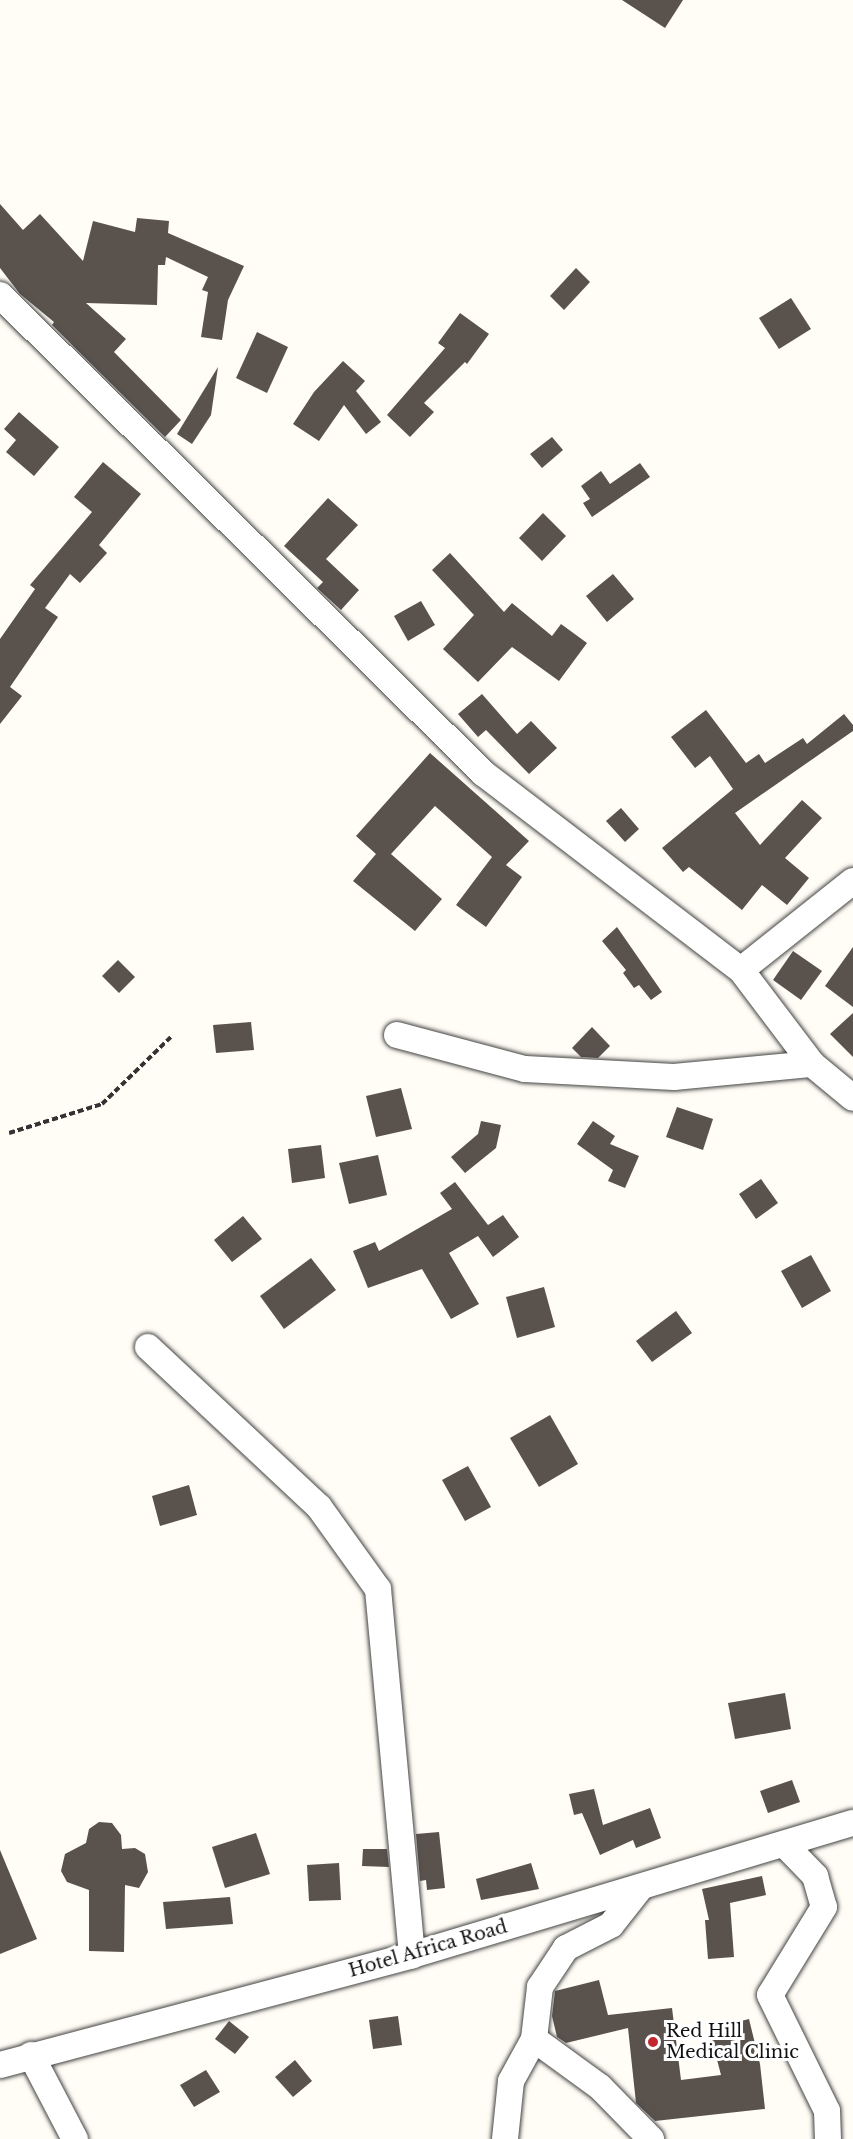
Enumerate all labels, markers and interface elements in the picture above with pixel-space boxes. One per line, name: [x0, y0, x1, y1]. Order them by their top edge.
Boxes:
street label: Hotel Africa Road: [346, 1916, 510, 1982]
place label: Red Hill Medical Clinic: [666, 2021, 799, 2064]
marker: Red Hill Medical Clinic: [644, 2033, 662, 2051]

